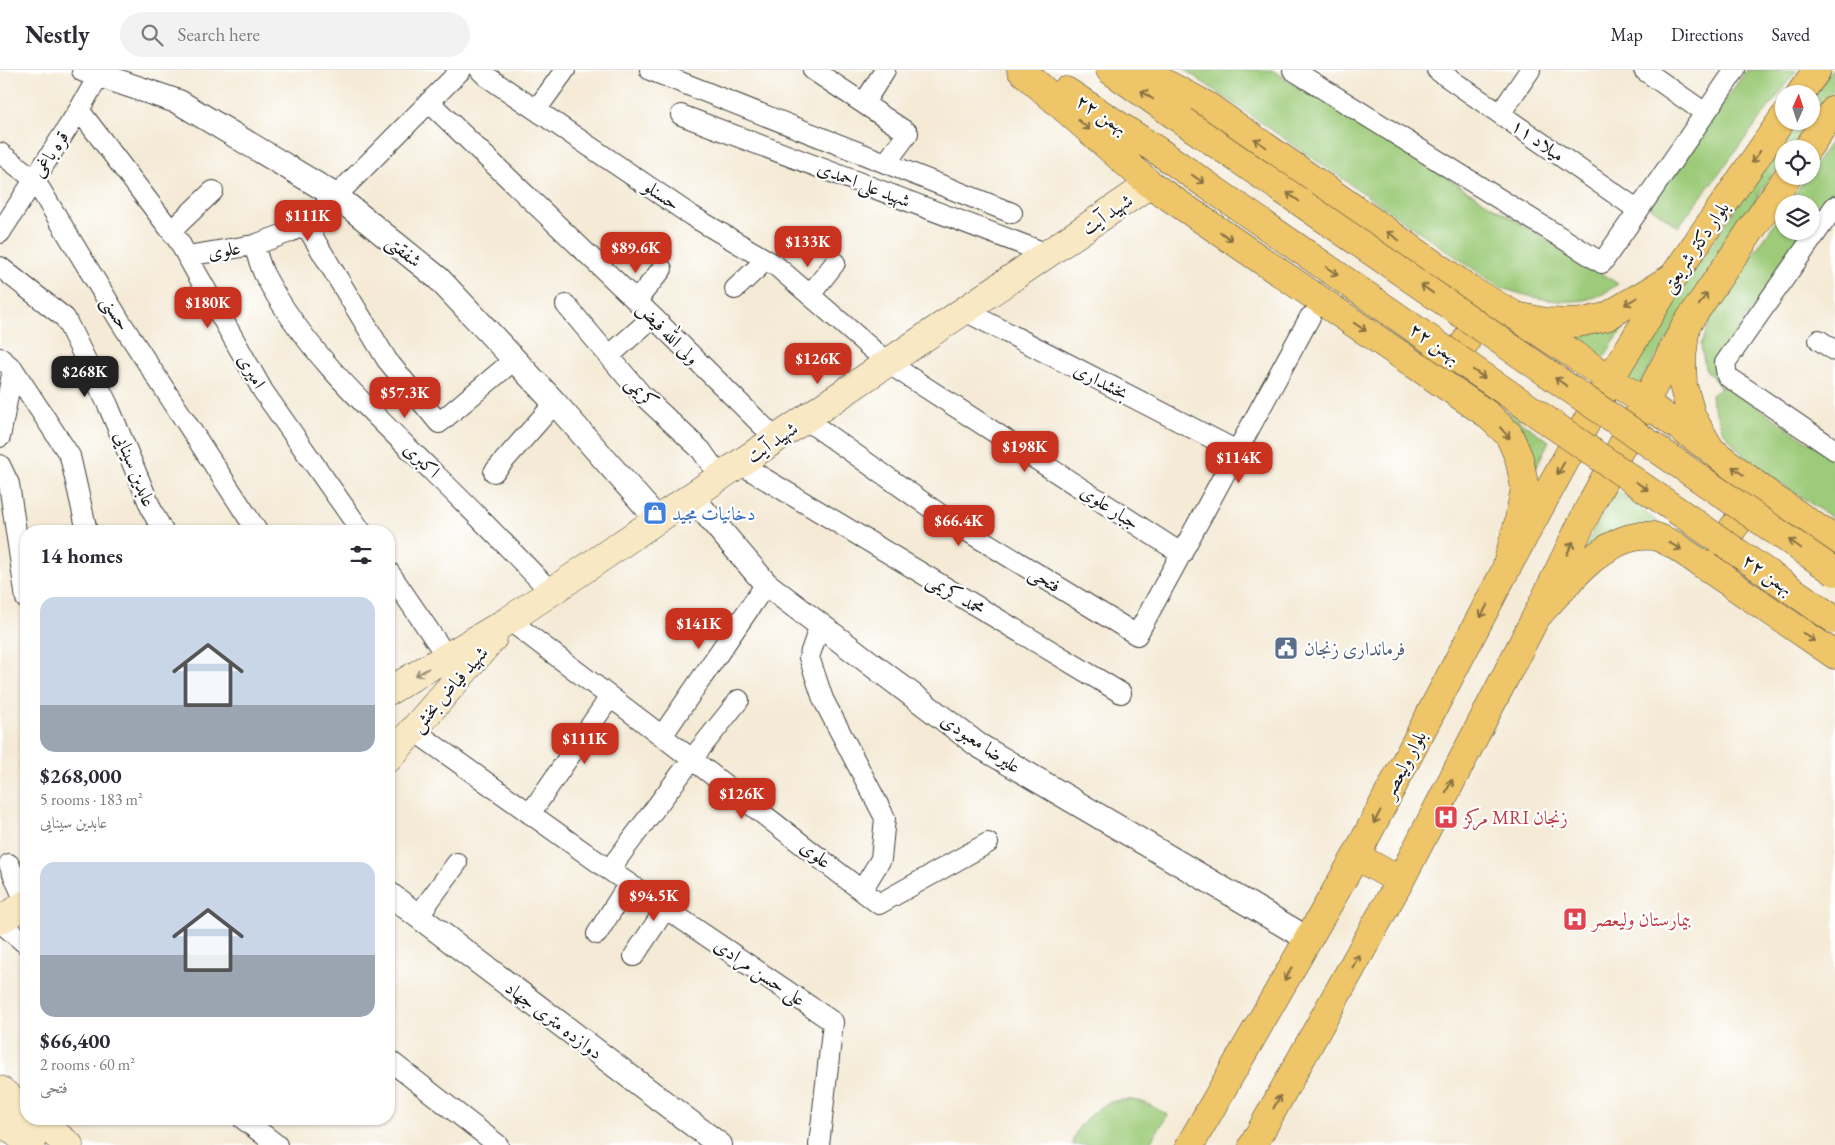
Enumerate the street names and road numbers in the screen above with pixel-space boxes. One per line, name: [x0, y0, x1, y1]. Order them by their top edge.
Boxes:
street label: ۲۲ بهمن: [1071, 88, 1133, 141]
street label: میلاد ۱۱: [1506, 113, 1570, 167]
street label: قره باغی: [26, 126, 74, 182]
street label: شهید علی احمدی: [813, 155, 914, 215]
street label: حسنلو: [637, 173, 685, 216]
street label: شهید آیت: [1076, 188, 1138, 240]
street label: بلوار دکتر شریعتی: [1655, 196, 1736, 298]
street label: شفقتی: [380, 229, 427, 274]
street label: علوی: [206, 235, 242, 265]
street label: حسنی: [95, 291, 136, 336]
street label: ولی الله فیض: [630, 295, 706, 371]
street label: ۲۲ بهمن: [1404, 317, 1465, 370]
street label: امیری: [232, 349, 272, 393]
street label: بخشداری: [1069, 357, 1133, 405]
street label: کریمی: [619, 370, 664, 415]
street label: شهید آیت: [741, 416, 803, 468]
street label: عابدین سینایی: [108, 427, 162, 511]
street label: اکبری: [398, 437, 446, 483]
street label: جبار علوی: [1076, 479, 1144, 535]
street label: ۲۲ بهمن: [1737, 548, 1798, 601]
street label: فتحی: [1024, 560, 1066, 599]
street label: محمد کریمی: [922, 567, 990, 622]
street label: شهید فیاض بخش: [405, 641, 493, 737]
street label: علیرضا معبودی: [936, 707, 1026, 779]
street label: بلوار ولیعصر: [1375, 726, 1432, 804]
street label: علوی: [795, 834, 837, 874]
street label: علی حسن مرادی: [708, 932, 811, 1013]
street label: دوازده متری جهاد: [500, 975, 608, 1065]

